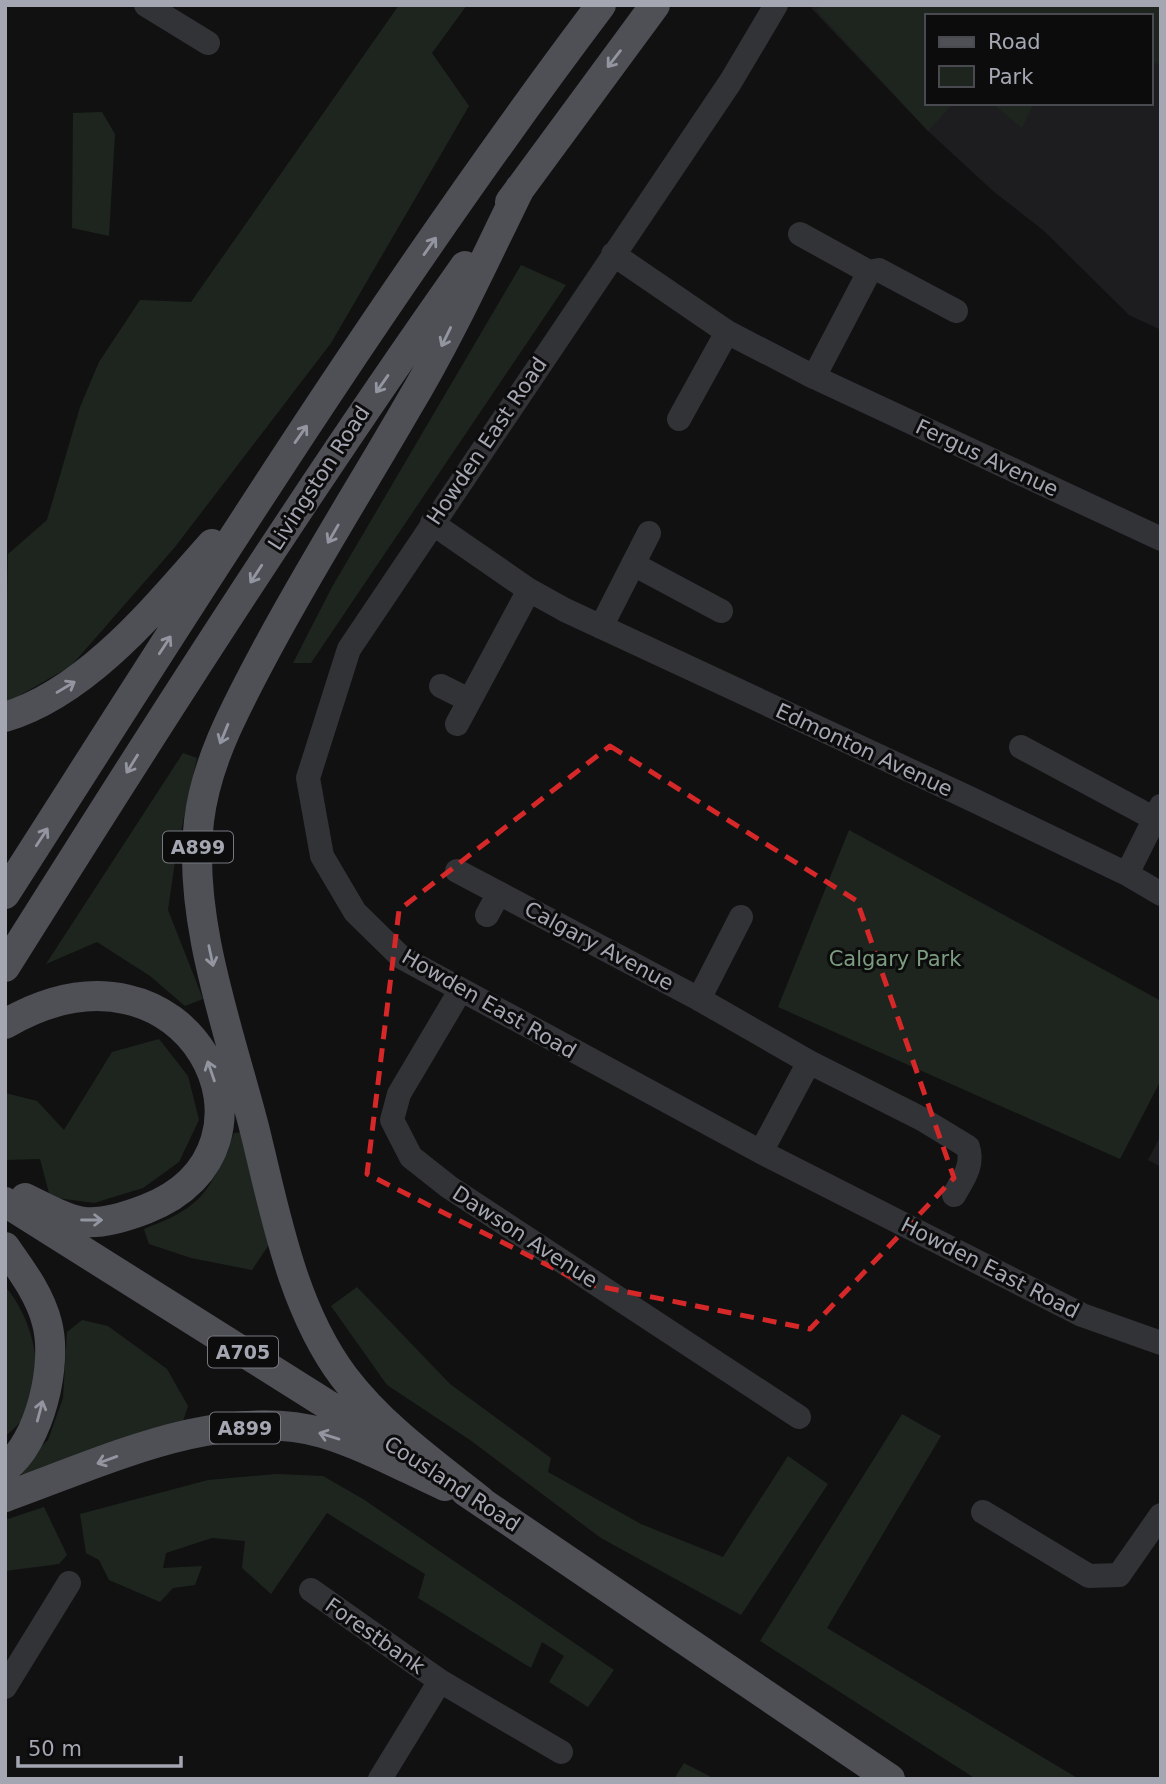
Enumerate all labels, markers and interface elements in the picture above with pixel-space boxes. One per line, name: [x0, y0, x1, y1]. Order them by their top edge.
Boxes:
legend: [925, 14, 1152, 105]
text: Road: [988, 30, 1041, 54]
one-way arrow: [606, 50, 621, 68]
text: Park: [988, 65, 1034, 89]
one-way arrow: [423, 237, 437, 256]
one-way arrow: [439, 326, 453, 347]
street label: Howden East Road: [422, 353, 552, 529]
one-way arrow: [375, 374, 389, 393]
street label: Livingston Road: [263, 401, 375, 555]
street label: Fergus Avenue: [912, 414, 1062, 502]
one-way arrow: [294, 425, 309, 444]
one-way arrow: [325, 523, 339, 543]
one-way arrow: [249, 563, 263, 583]
one-way arrow: [158, 636, 172, 656]
one-way arrow: [56, 680, 76, 694]
street label: Edmonton Avenue: [772, 698, 956, 802]
one-way arrow: [217, 722, 230, 744]
one-way arrow: [125, 754, 139, 774]
one-way arrow: [35, 828, 49, 847]
road number: A899: [163, 832, 233, 862]
street label: Calgary Avenue: [520, 897, 678, 995]
one-way arrow: [204, 944, 218, 967]
street label: Howden East Road: [398, 944, 580, 1064]
park label: Calgary Park: [829, 947, 962, 971]
one-way arrow: [204, 1061, 216, 1083]
street label: Dawson Avenue: [448, 1181, 602, 1293]
street label: Howden East Road: [897, 1213, 1083, 1323]
one-way arrow: [80, 1214, 103, 1227]
road number: A705: [208, 1336, 278, 1368]
one-way arrow: [34, 1400, 47, 1423]
road number: A899: [210, 1412, 280, 1444]
one-way arrow: [318, 1428, 340, 1441]
street label: Cousland Road: [380, 1431, 524, 1537]
one-way arrow: [96, 1455, 118, 1467]
street label: Forestbank: [321, 1593, 430, 1680]
scale bar: [18, 1724, 180, 1768]
text: 50 m: [28, 1737, 82, 1761]

